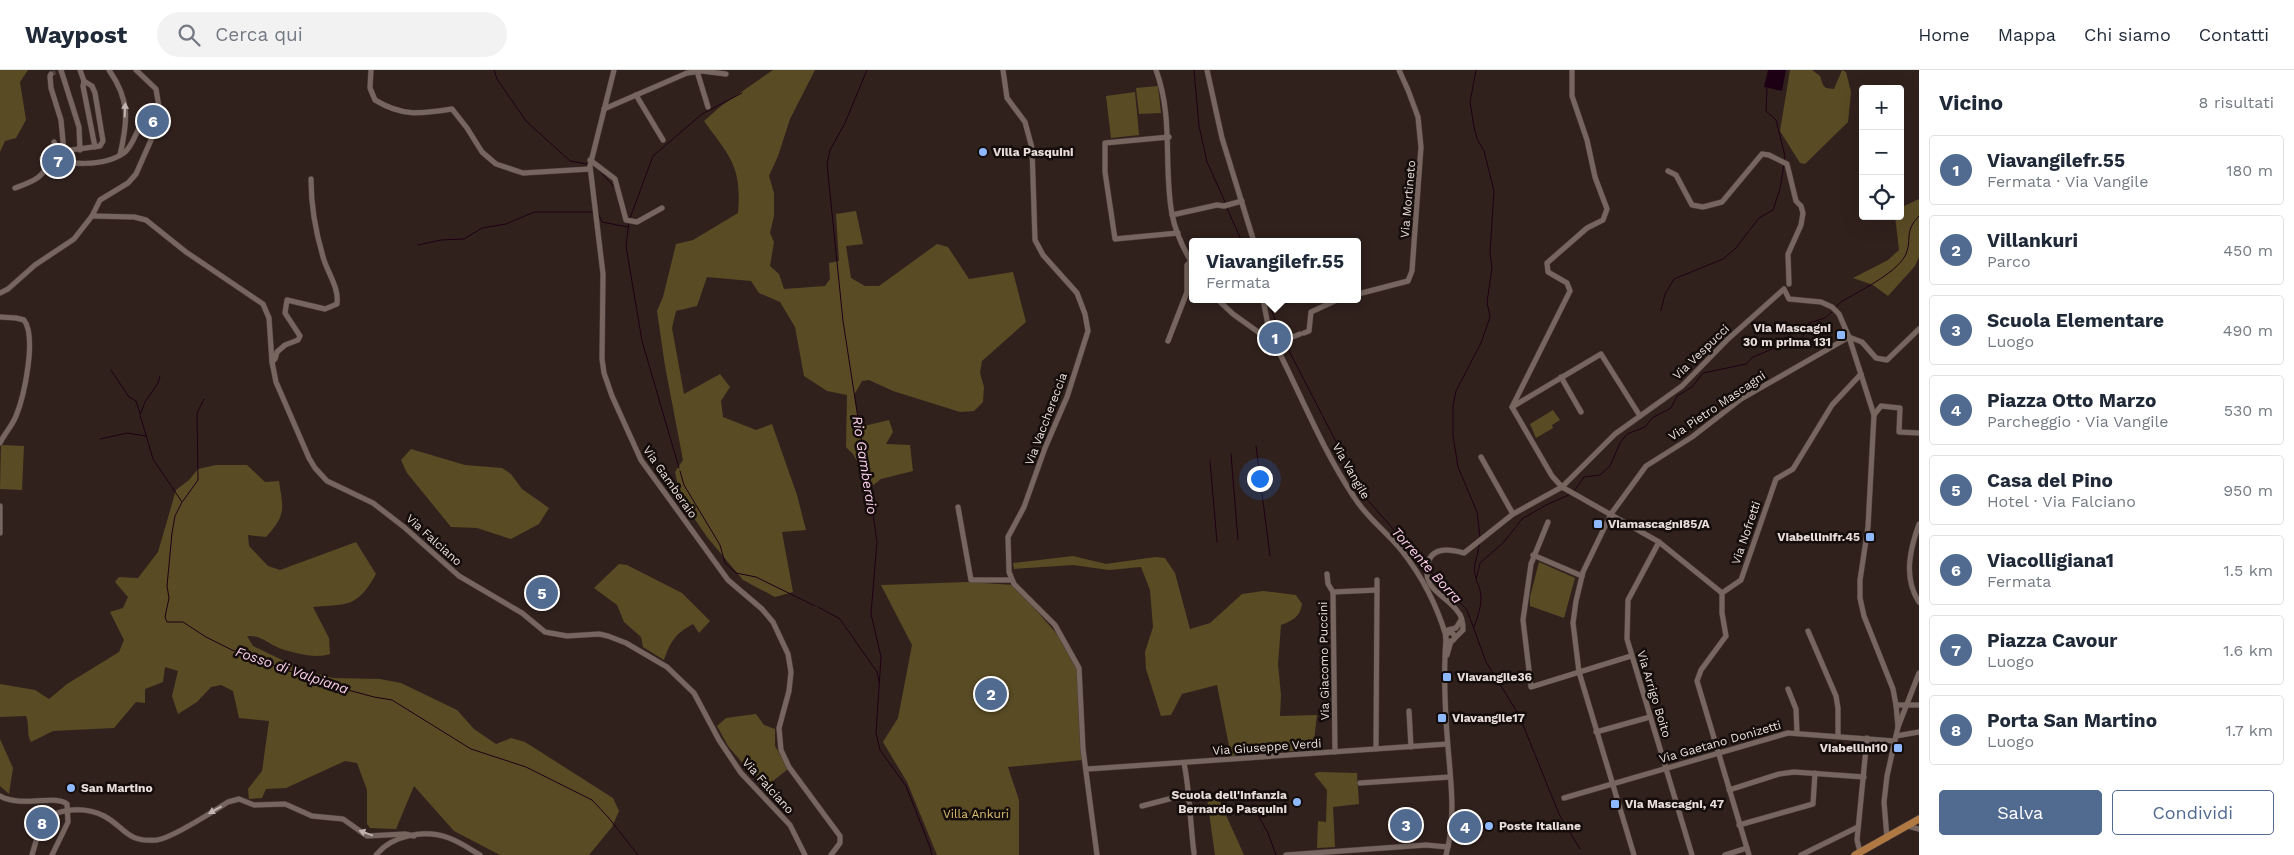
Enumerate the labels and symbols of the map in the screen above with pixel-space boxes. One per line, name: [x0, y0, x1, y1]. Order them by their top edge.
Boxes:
one-way arrow: [122, 102, 130, 118]
pin: 6: [137, 102, 169, 140]
pin: 7: [42, 142, 74, 180]
place label: Villa Pasquini: [993, 145, 1074, 159]
marker: Villa Pasquini: [977, 146, 989, 158]
street label: Via Mortineto: [1398, 159, 1418, 239]
pin: 1: [1259, 319, 1291, 357]
place label: Via Mascagni 30 m prima 131: [1743, 321, 1831, 349]
street label: Via Vespucci: [1670, 322, 1732, 382]
marker: Via Mascagni 30 m prima 131: [1835, 329, 1847, 341]
street label: Via Pietro Mascagni: [1666, 368, 1768, 444]
street label: Via Vacchereccia: [1022, 371, 1070, 467]
water label: Rio Gamberaio: [849, 415, 881, 515]
street label: Via Vangile: [1329, 440, 1373, 502]
street label: Via Gamberaio: [640, 443, 700, 521]
your location: [1247, 466, 1273, 492]
street label: Via Nofretti: [1729, 500, 1763, 566]
street label: Via Falciano: [403, 511, 465, 569]
place label: Viamascagni85/A: [1608, 517, 1711, 531]
marker: Viamascagni85/A: [1592, 518, 1604, 530]
water label: Torrente Borra: [1389, 523, 1466, 607]
place label: Viabellinifr.45: [1777, 530, 1860, 544]
marker: Viabellinifr.45: [1864, 531, 1876, 543]
pin: 5: [526, 574, 558, 612]
street label: Via Giacomo Puccini: [1316, 601, 1332, 721]
water label: Fosso di Valpiana: [233, 643, 351, 697]
street label: Via Arrigo Boito: [1634, 649, 1674, 739]
place label: Viavangile36: [1457, 670, 1532, 684]
marker: Viavangile36: [1441, 671, 1453, 683]
pin: 2: [975, 675, 1007, 713]
place label: Viavangile17: [1452, 711, 1525, 725]
marker: Viavangile17: [1436, 712, 1448, 724]
street label: Via Gaetano Donizetti: [1657, 718, 1783, 766]
street label: Via Giuseppe Verdi: [1212, 736, 1322, 758]
place label: Viabellini10: [1820, 741, 1888, 755]
marker: Viabellini10: [1892, 742, 1904, 754]
street label: Via Falciano: [739, 755, 797, 817]
place label: San Martino: [81, 781, 153, 795]
marker: San Martino: [65, 782, 77, 794]
place label: Scuola dell'Infanzia Bernardo Pasquini: [1172, 788, 1287, 816]
marker: Scuola dell'Infanzia Bernardo Pasquini: [1291, 796, 1303, 808]
place label: Via Mascagni, 47: [1625, 797, 1724, 811]
marker: Via Mascagni, 47: [1609, 798, 1621, 810]
pin: 8: [26, 804, 58, 842]
one-way arrow: [209, 805, 222, 814]
pin: 3: [1390, 806, 1422, 844]
park label: Villa Ankuri: [943, 807, 1009, 821]
pin: 4: [1449, 808, 1481, 846]
place label: Poste Italiane: [1499, 819, 1581, 833]
marker: Poste Italiane: [1483, 820, 1495, 832]
one-way arrow: [358, 829, 373, 837]

